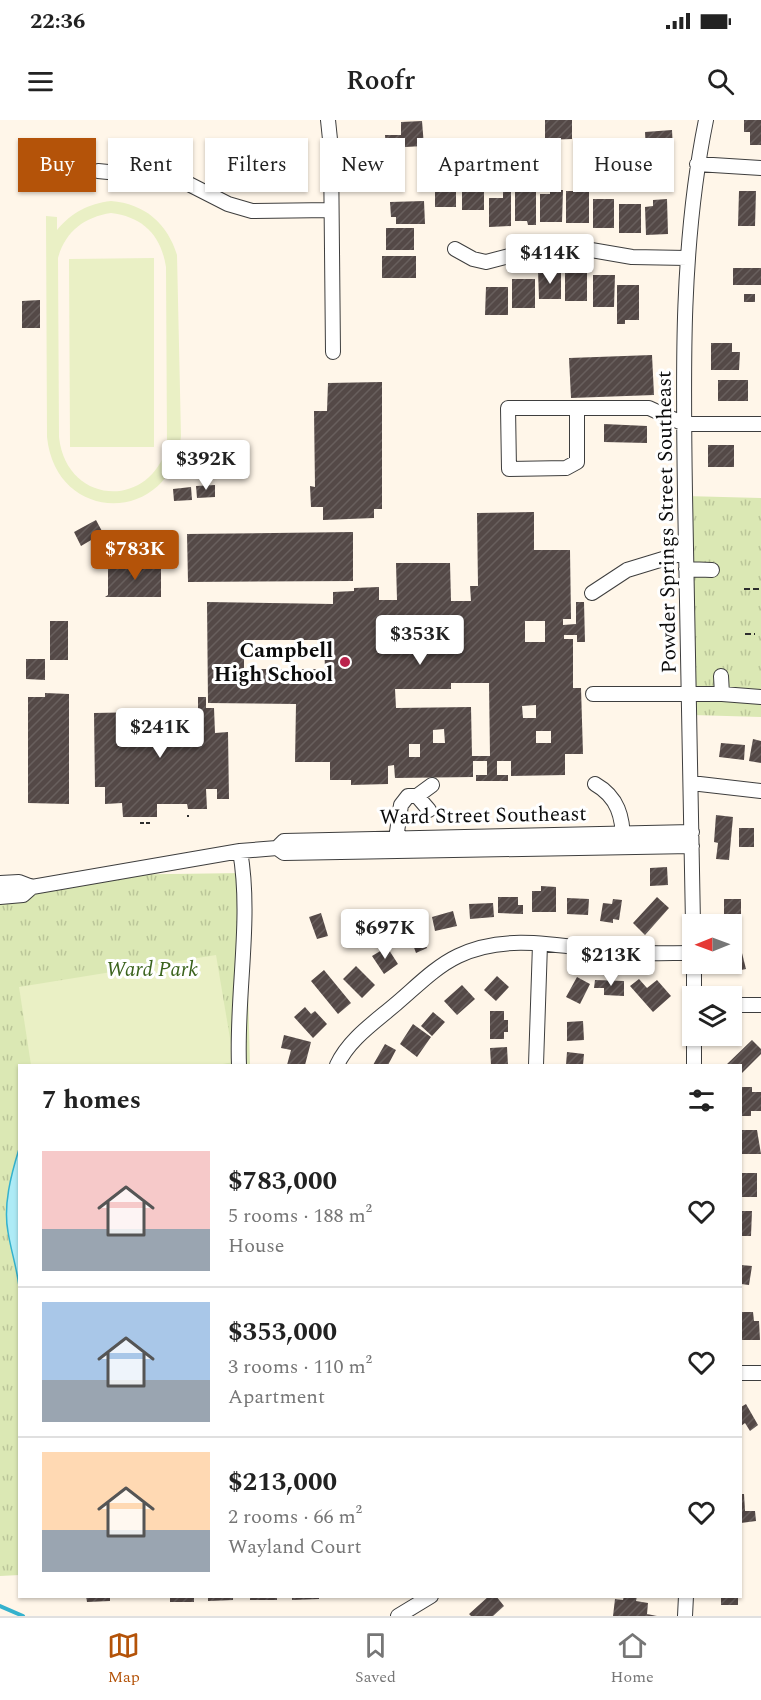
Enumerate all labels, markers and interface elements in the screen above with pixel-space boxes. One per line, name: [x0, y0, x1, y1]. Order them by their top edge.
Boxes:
text: 22:36: [30, 5, 85, 38]
text: Roofr: [346, 60, 415, 102]
icon: menu: [24, 65, 57, 98]
icon: search: [704, 65, 737, 98]
chip: Buy: [18, 138, 96, 192]
chip: Rent: [108, 138, 193, 192]
chip: Filters: [205, 138, 308, 192]
chip: New: [320, 138, 405, 192]
chip: Apartment: [417, 138, 561, 192]
chip: House: [573, 138, 674, 192]
pin: $414K: [508, 234, 592, 285]
text: $414K: [520, 238, 580, 268]
street label: Powder Springs Street Southeast: [648, 370, 686, 674]
pin: $392K: [164, 440, 248, 491]
text: $392K: [176, 444, 236, 474]
pin: $783K: [93, 530, 177, 581]
text: $783K: [105, 534, 165, 564]
pin: $353K: [378, 615, 462, 666]
text: $353K: [390, 619, 450, 649]
place label: Campbell High School: [214, 635, 333, 691]
marker: Campbell High School: [338, 655, 352, 669]
pin: $241K: [118, 708, 202, 759]
text: $241K: [130, 712, 190, 742]
street label: Ward Street Southeast: [379, 798, 587, 834]
pin: $697K: [343, 909, 427, 960]
text: $697K: [355, 913, 415, 943]
north arrow: [682, 914, 742, 974]
map controls: [682, 914, 742, 1046]
pin: $213K: [569, 936, 653, 987]
text: $213K: [581, 940, 641, 970]
park label: Ward Park: [106, 954, 198, 986]
button: layers: [682, 986, 742, 1046]
text: 7 homes: [42, 1080, 141, 1120]
icon: filters: [685, 1084, 718, 1117]
text: $783,000: [228, 1161, 337, 1201]
icon: home: [90, 1175, 162, 1247]
icon: heart: [685, 1195, 718, 1228]
text: 5 rooms · 188 m²: [228, 1201, 372, 1231]
text: House: [228, 1231, 285, 1261]
text: $353,000: [228, 1312, 337, 1352]
icon: home: [90, 1326, 162, 1398]
icon: heart: [685, 1346, 718, 1379]
text: 3 rooms · 110 m²: [228, 1352, 372, 1382]
text: Apartment: [228, 1382, 325, 1412]
text: $213,000: [228, 1462, 337, 1502]
icon: home: [90, 1476, 162, 1548]
icon: heart: [685, 1496, 718, 1529]
text: 2 rooms · 66 m²: [228, 1502, 362, 1532]
text: Wayland Court: [228, 1532, 362, 1562]
tab: Map: [107, 1629, 140, 1689]
tab: Saved: [355, 1629, 396, 1689]
tab: Home: [611, 1629, 654, 1689]

